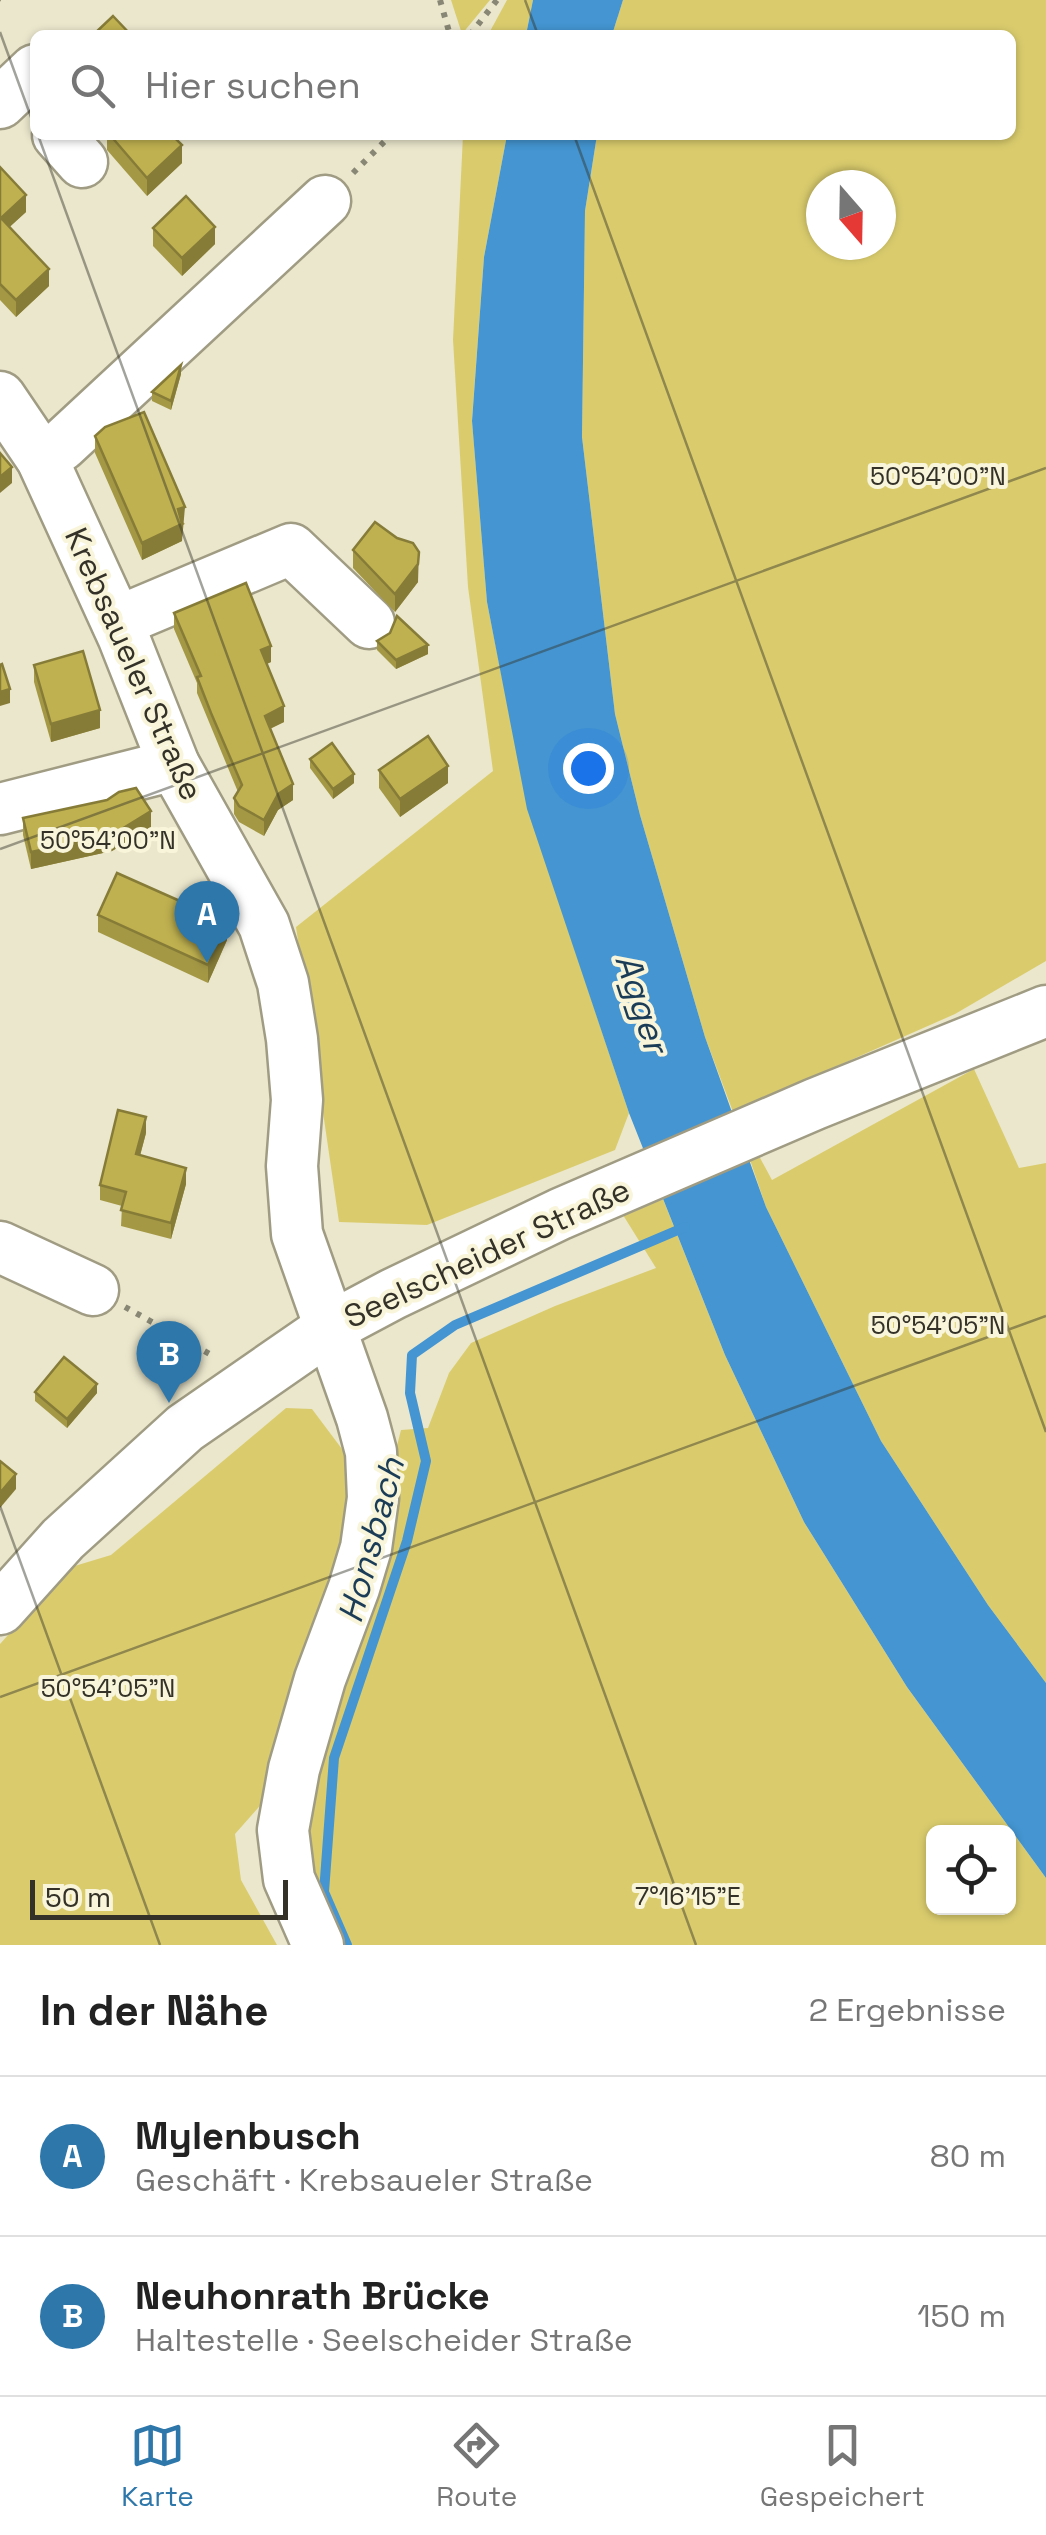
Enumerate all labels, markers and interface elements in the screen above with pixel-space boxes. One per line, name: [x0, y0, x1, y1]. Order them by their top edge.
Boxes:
search box: [30, 30, 1016, 140]
icon: search: [65, 58, 120, 113]
text: Hier suchen: [145, 61, 361, 109]
north arrow: [806, 170, 896, 260]
text: 50°54'00"N: [870, 460, 1006, 492]
street label: Krebsaueler Straße: [56, 521, 212, 807]
your location: [563, 743, 614, 794]
text: 50°54'00"N: [40, 824, 176, 856]
pin: A: [174, 880, 240, 963]
water label: Agger: [605, 948, 680, 1061]
street label: Seelscheider Straße: [338, 1169, 636, 1337]
text: 50°54'05"N: [871, 1309, 1005, 1341]
pin: B: [136, 1320, 202, 1403]
water label: Honsbach: [328, 1452, 414, 1627]
text: 50°54'05"N: [41, 1672, 175, 1704]
map controls: [926, 1825, 1016, 1915]
button: locate: [926, 1825, 1016, 1915]
scale bar: [30, 1875, 288, 1920]
text: 50 m: [45, 1879, 111, 1915]
text: 7°16'15"E: [635, 1880, 741, 1912]
text: In der Nähe: [40, 1984, 268, 2037]
text: 2 Ergebnisse: [809, 1990, 1006, 2030]
text: Mylenbusch: [135, 2112, 361, 2160]
text: A: [62, 2136, 83, 2176]
text: 80 m: [930, 2136, 1006, 2176]
text: Geschäft · Krebsaueler Straße: [135, 2160, 593, 2200]
text: Neuhonrath Brücke: [135, 2272, 490, 2320]
text: B: [62, 2296, 83, 2336]
text: 150 m: [917, 2296, 1006, 2336]
text: Haltestelle · Seelscheider Straße: [135, 2320, 633, 2360]
tab: Karte: [121, 2418, 194, 2514]
tab: Route: [436, 2418, 517, 2514]
tab: Gespeichert: [760, 2418, 925, 2514]

